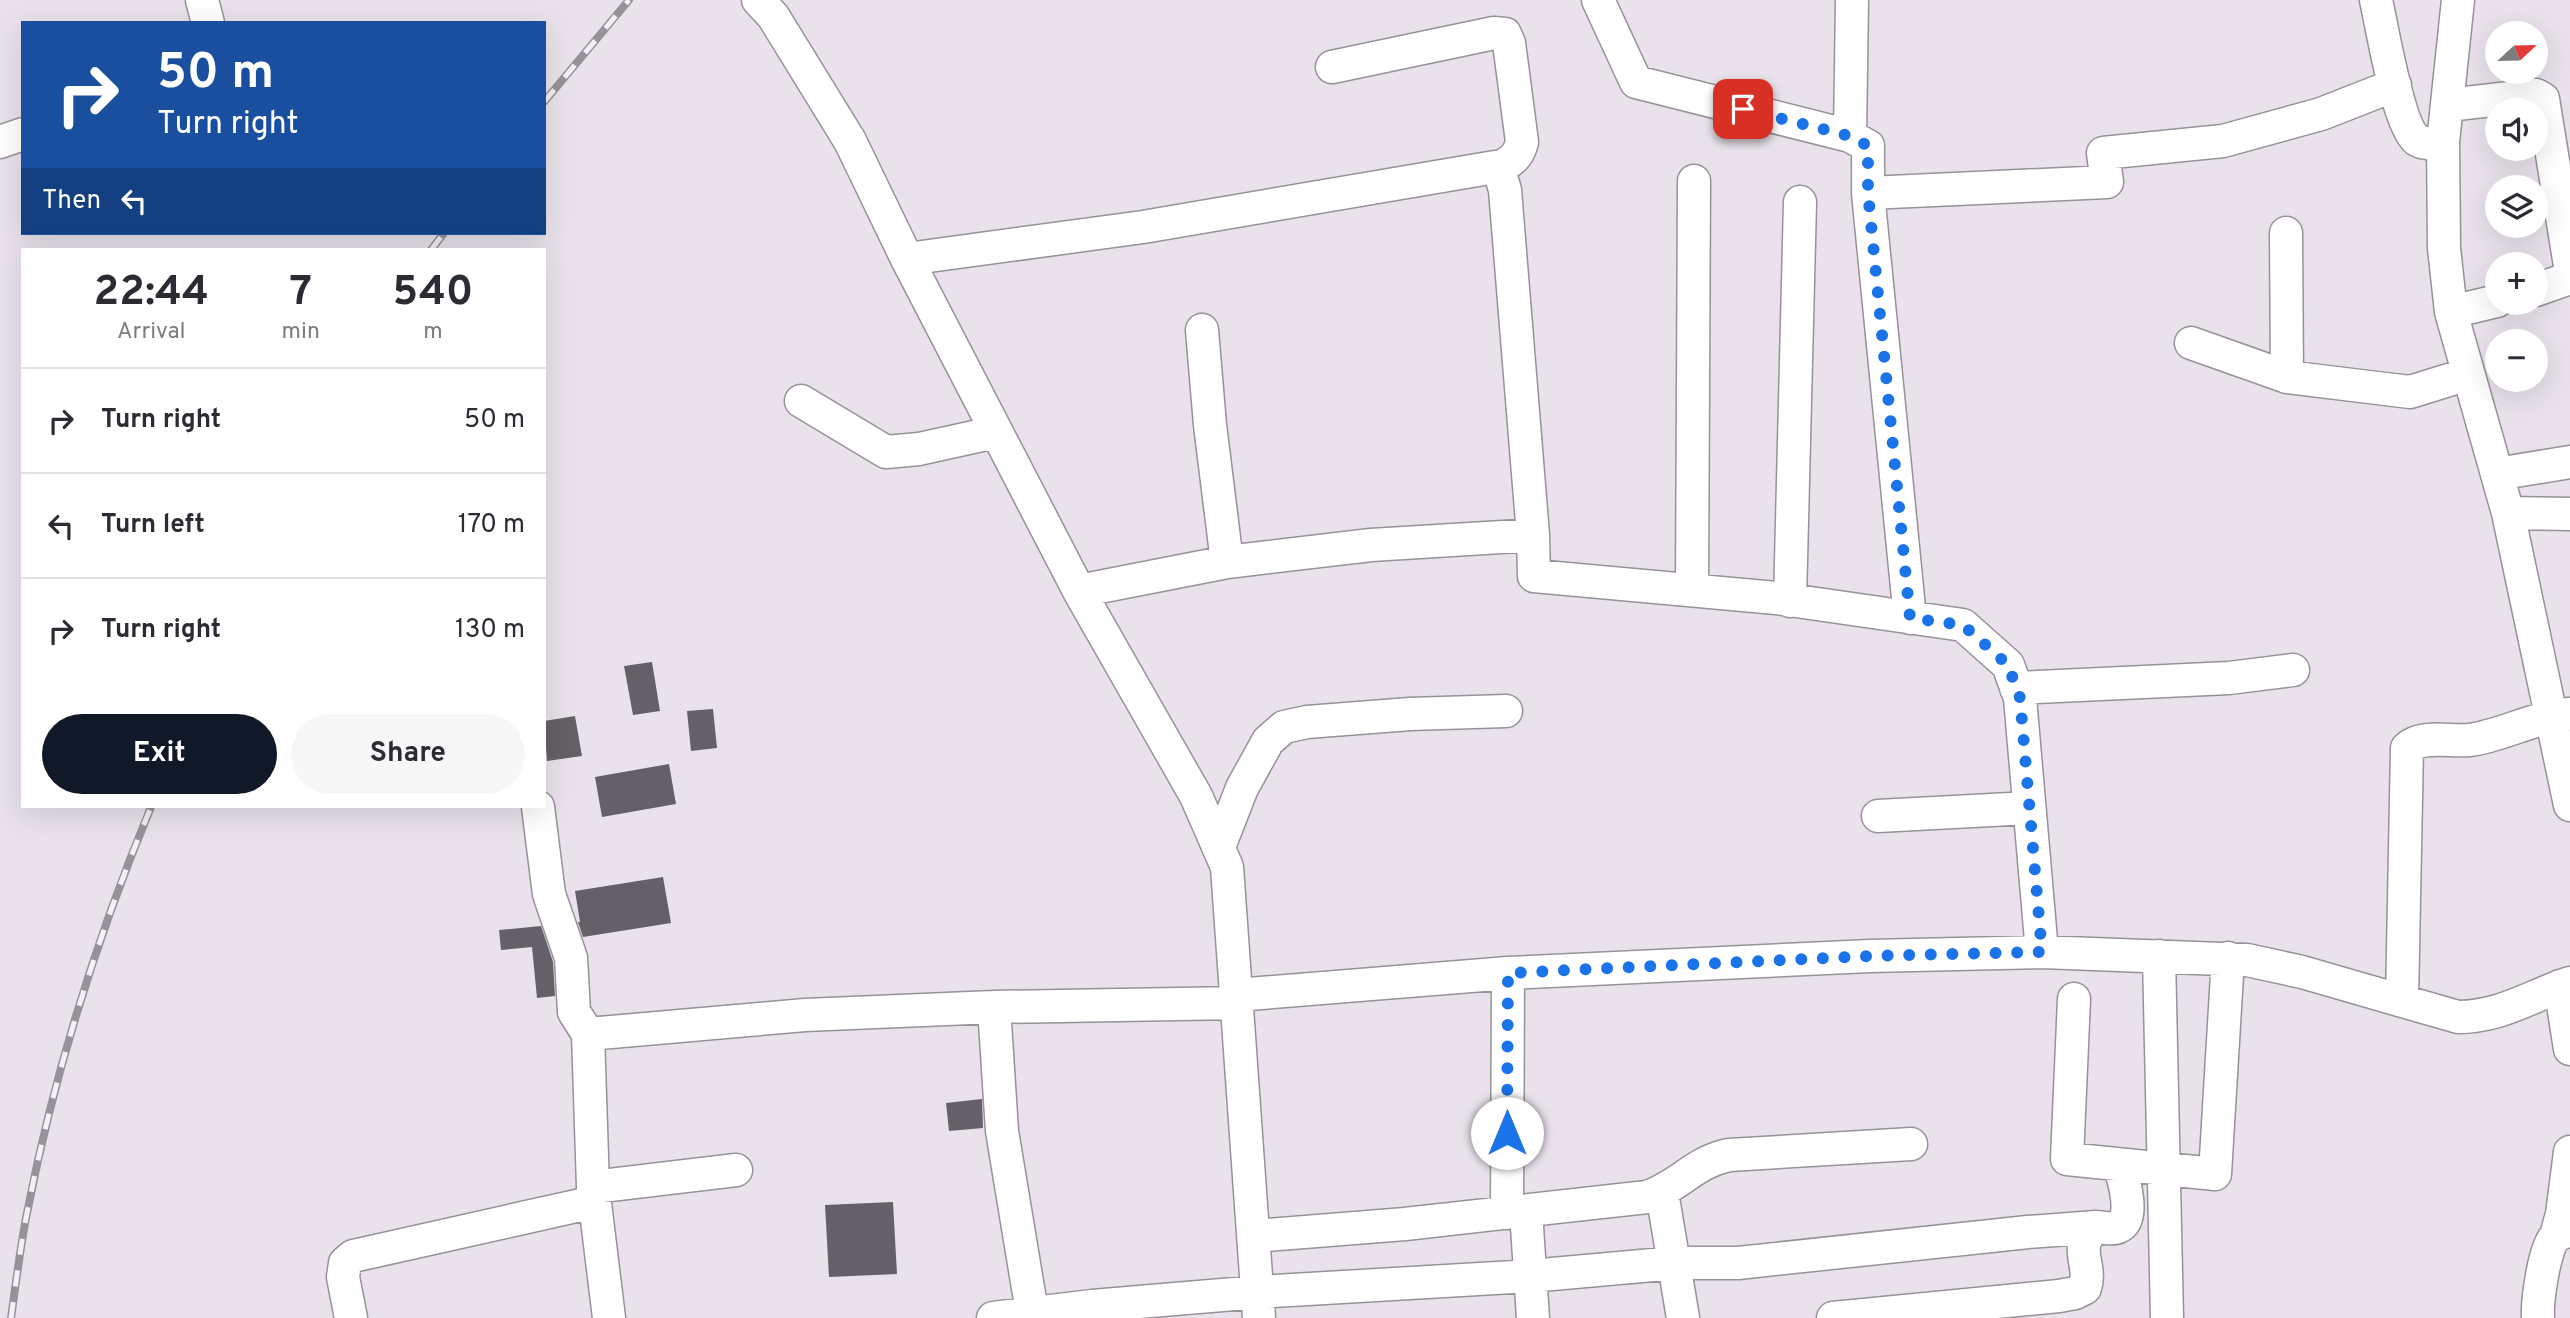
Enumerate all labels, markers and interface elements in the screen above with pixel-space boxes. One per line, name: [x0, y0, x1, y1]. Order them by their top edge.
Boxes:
north arrow: [2485, 21, 2548, 84]
map controls: [2485, 21, 2548, 392]
text: 50 m: [157, 44, 274, 106]
icon: right: [42, 49, 133, 140]
pin: [1713, 79, 1773, 139]
icon: arrive: [1724, 90, 1762, 128]
button: sound: [2485, 98, 2548, 161]
text: Turn right: [157, 105, 299, 145]
button: layers: [2485, 175, 2548, 238]
icon: left: [115, 182, 153, 220]
text: Then: [42, 185, 101, 218]
button: +: [2485, 252, 2548, 315]
text: 22:44: [94, 267, 209, 320]
text: 7: [289, 267, 312, 320]
text: 540: [392, 267, 473, 320]
text: Arrival: [117, 318, 186, 347]
text: min: [282, 318, 320, 347]
text: m: [423, 318, 443, 347]
button: −: [2485, 329, 2548, 392]
icon: right: [42, 402, 80, 440]
text: Turn right: [101, 404, 221, 437]
text: 50 m: [464, 404, 525, 437]
icon: left: [42, 507, 80, 545]
text: Turn left: [101, 509, 205, 542]
text: 170 m: [458, 509, 525, 542]
icon: right: [42, 612, 80, 650]
text: Turn right: [101, 614, 221, 647]
text: 130 m: [455, 614, 525, 647]
button: Exit: [42, 714, 277, 794]
button: Share: [291, 714, 525, 794]
position arrow: [1470, 1096, 1544, 1170]

